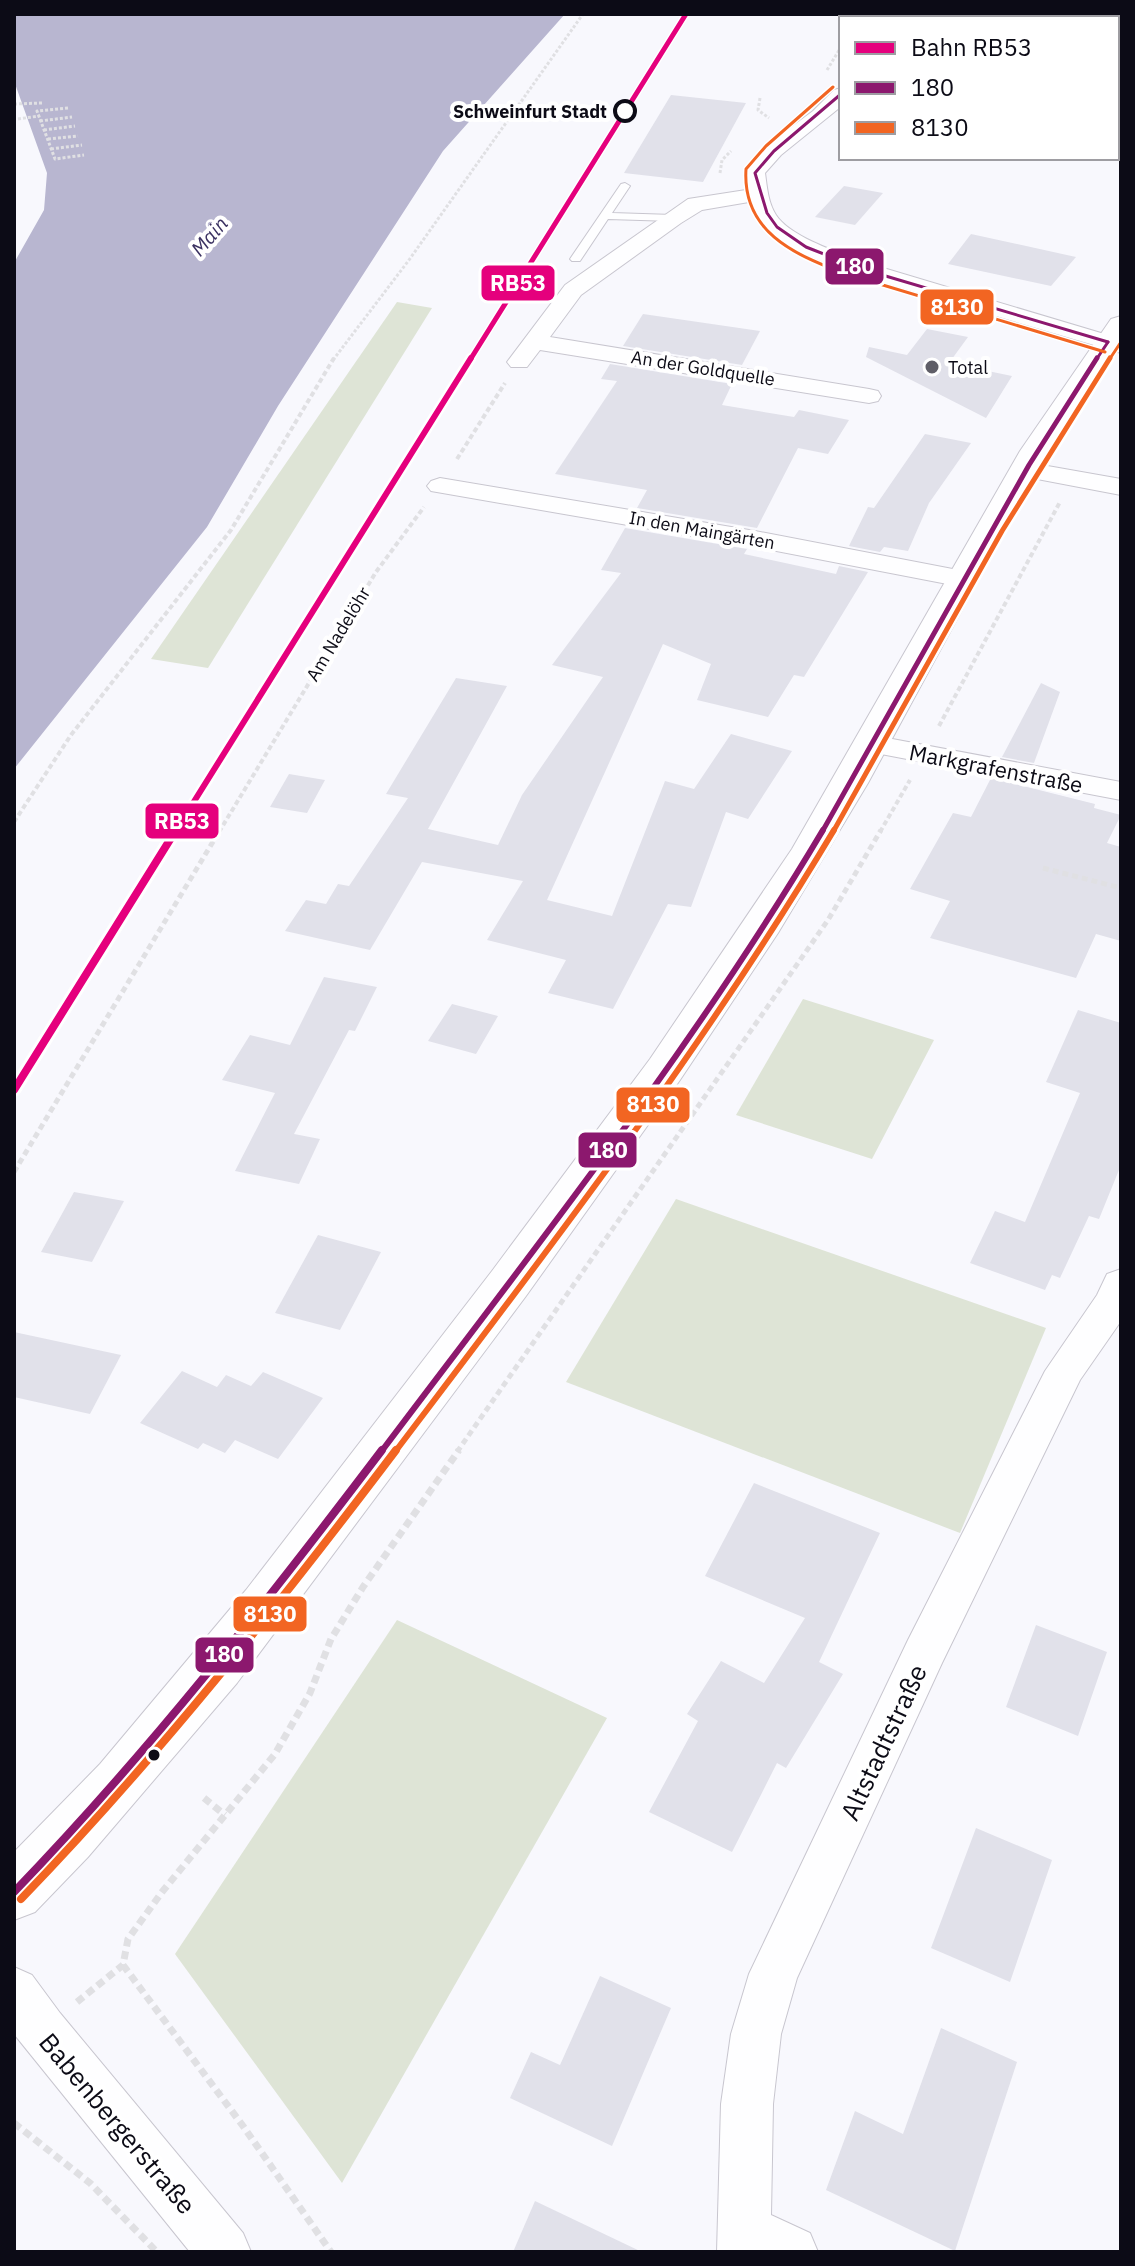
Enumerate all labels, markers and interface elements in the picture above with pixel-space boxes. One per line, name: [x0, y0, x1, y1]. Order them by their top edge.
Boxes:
legend: [839, 16, 1119, 160]
text: Bahn RB53: [911, 31, 1032, 63]
text: 180: [911, 71, 954, 103]
place label: Schweinfurt Stadt: [453, 100, 607, 123]
marker: Schweinfurt Stadt: [614, 100, 636, 122]
text: 8130: [911, 111, 969, 143]
water label: Main: [184, 211, 234, 261]
line badge: 180: [824, 247, 885, 286]
text: 180: [835, 251, 875, 280]
line badge: RB53: [480, 264, 556, 302]
text: RB53: [490, 268, 546, 297]
line badge: 8130: [919, 288, 995, 326]
text: 8130: [931, 292, 983, 321]
street label: An der Goldquelle: [629, 345, 777, 391]
place label: Total: [948, 356, 988, 379]
marker: Total: [923, 358, 941, 376]
street label: In den Maingärten: [627, 506, 777, 554]
street label: Am Nadelöhr: [301, 582, 375, 685]
street label: Markgrafenstraße: [907, 737, 1085, 799]
line badge: RB53: [144, 802, 220, 840]
text: RB53: [154, 806, 210, 835]
line badge: 8130: [615, 1086, 691, 1124]
text: 8130: [627, 1089, 679, 1118]
line badge: 180: [577, 1131, 638, 1169]
text: 180: [588, 1135, 628, 1164]
line badge: 8130: [232, 1595, 308, 1633]
text: 8130: [244, 1599, 296, 1628]
line badge: 180: [194, 1636, 255, 1674]
text: 180: [204, 1639, 244, 1668]
street label: Altstadtstraße: [832, 1659, 934, 1825]
unlabelled marker: [146, 1747, 162, 1763]
street label: Babenbergerstraße: [32, 2025, 204, 2221]

